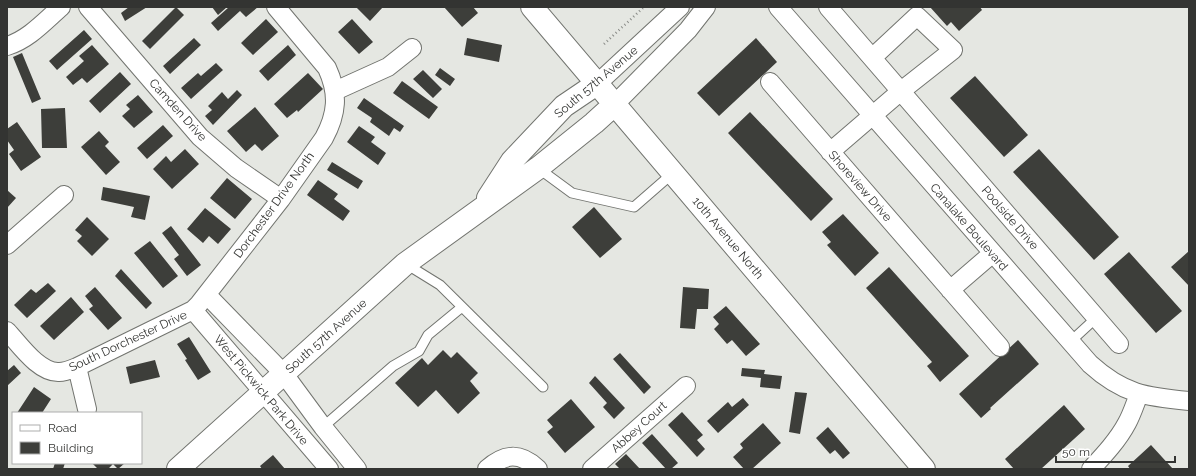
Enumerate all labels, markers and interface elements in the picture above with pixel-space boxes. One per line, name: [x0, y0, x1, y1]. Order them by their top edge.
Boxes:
street label: South 57th Avenue: [552, 43, 640, 121]
street label: Camden Drive: [146, 76, 210, 144]
street label: Shoreview Drive: [825, 148, 895, 224]
street label: Dorchester Drive North: [231, 149, 317, 261]
street label: Canalake Boulevard: [927, 181, 1011, 273]
street label: Poolside Drive: [979, 183, 1041, 253]
street label: 10th Avenue North: [690, 194, 766, 282]
street label: South 57th Avenue: [283, 296, 369, 376]
street label: South Dorchester Drive: [67, 308, 189, 374]
street label: West Pickwick Park Drive: [211, 332, 311, 448]
street label: Abbey Court: [608, 398, 670, 456]
legend: [12, 412, 142, 464]
text: Road: [48, 421, 77, 435]
scale bar: [1056, 438, 1175, 464]
text: Building: [48, 441, 94, 455]
text: 50 m: [1062, 445, 1090, 459]

